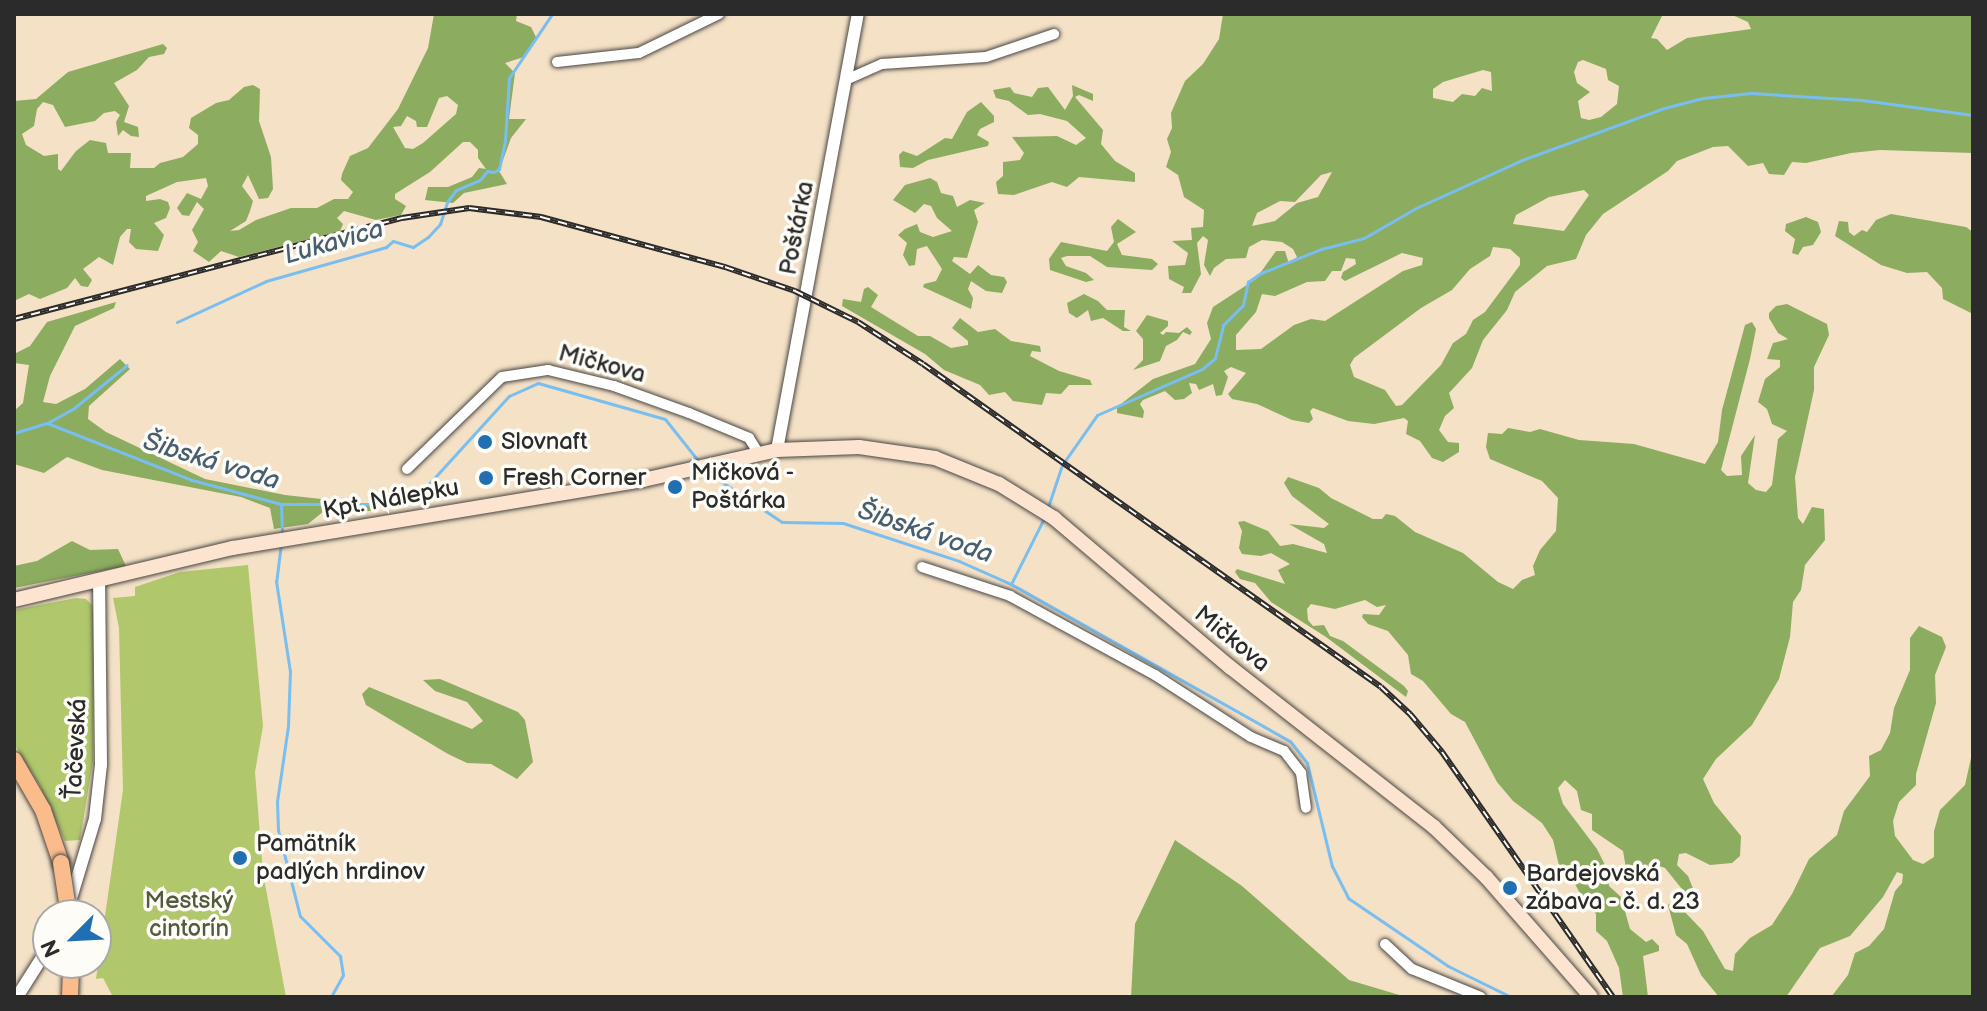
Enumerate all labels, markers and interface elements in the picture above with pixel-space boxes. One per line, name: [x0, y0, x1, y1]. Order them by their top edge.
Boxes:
street label: Poštárka: [774, 179, 820, 277]
water label: Lukavica: [281, 214, 387, 272]
street label: Mičkova: [555, 339, 649, 389]
water label: Šibská voda: [139, 426, 283, 498]
place label: Slovnaft: [501, 428, 588, 456]
marker: Slovnaft: [476, 433, 494, 451]
place label: Mičková - Poštárka: [691, 459, 795, 515]
place label: Fresh Corner: [502, 464, 646, 492]
marker: Fresh Corner: [477, 469, 495, 487]
street label: Kpt. Nálepku: [321, 473, 461, 525]
marker: Mičková - Poštárka: [666, 478, 684, 496]
water label: Šibská voda: [853, 495, 997, 571]
street label: Mičkova: [1188, 600, 1276, 678]
street label: Ťačevská: [59, 698, 93, 800]
place label: Pamätník padlých hrdinov: [256, 830, 425, 886]
marker: Pamätník padlých hrdinov: [231, 849, 249, 867]
place label: Bardejovská zábava - č. d. 23: [1526, 860, 1702, 916]
marker: Bardejovská zábava - č. d. 23: [1501, 879, 1519, 897]
park label: Mestský cintorín: [145, 887, 233, 943]
north arrow: [32, 899, 112, 979]
text: N: [36, 935, 67, 961]

